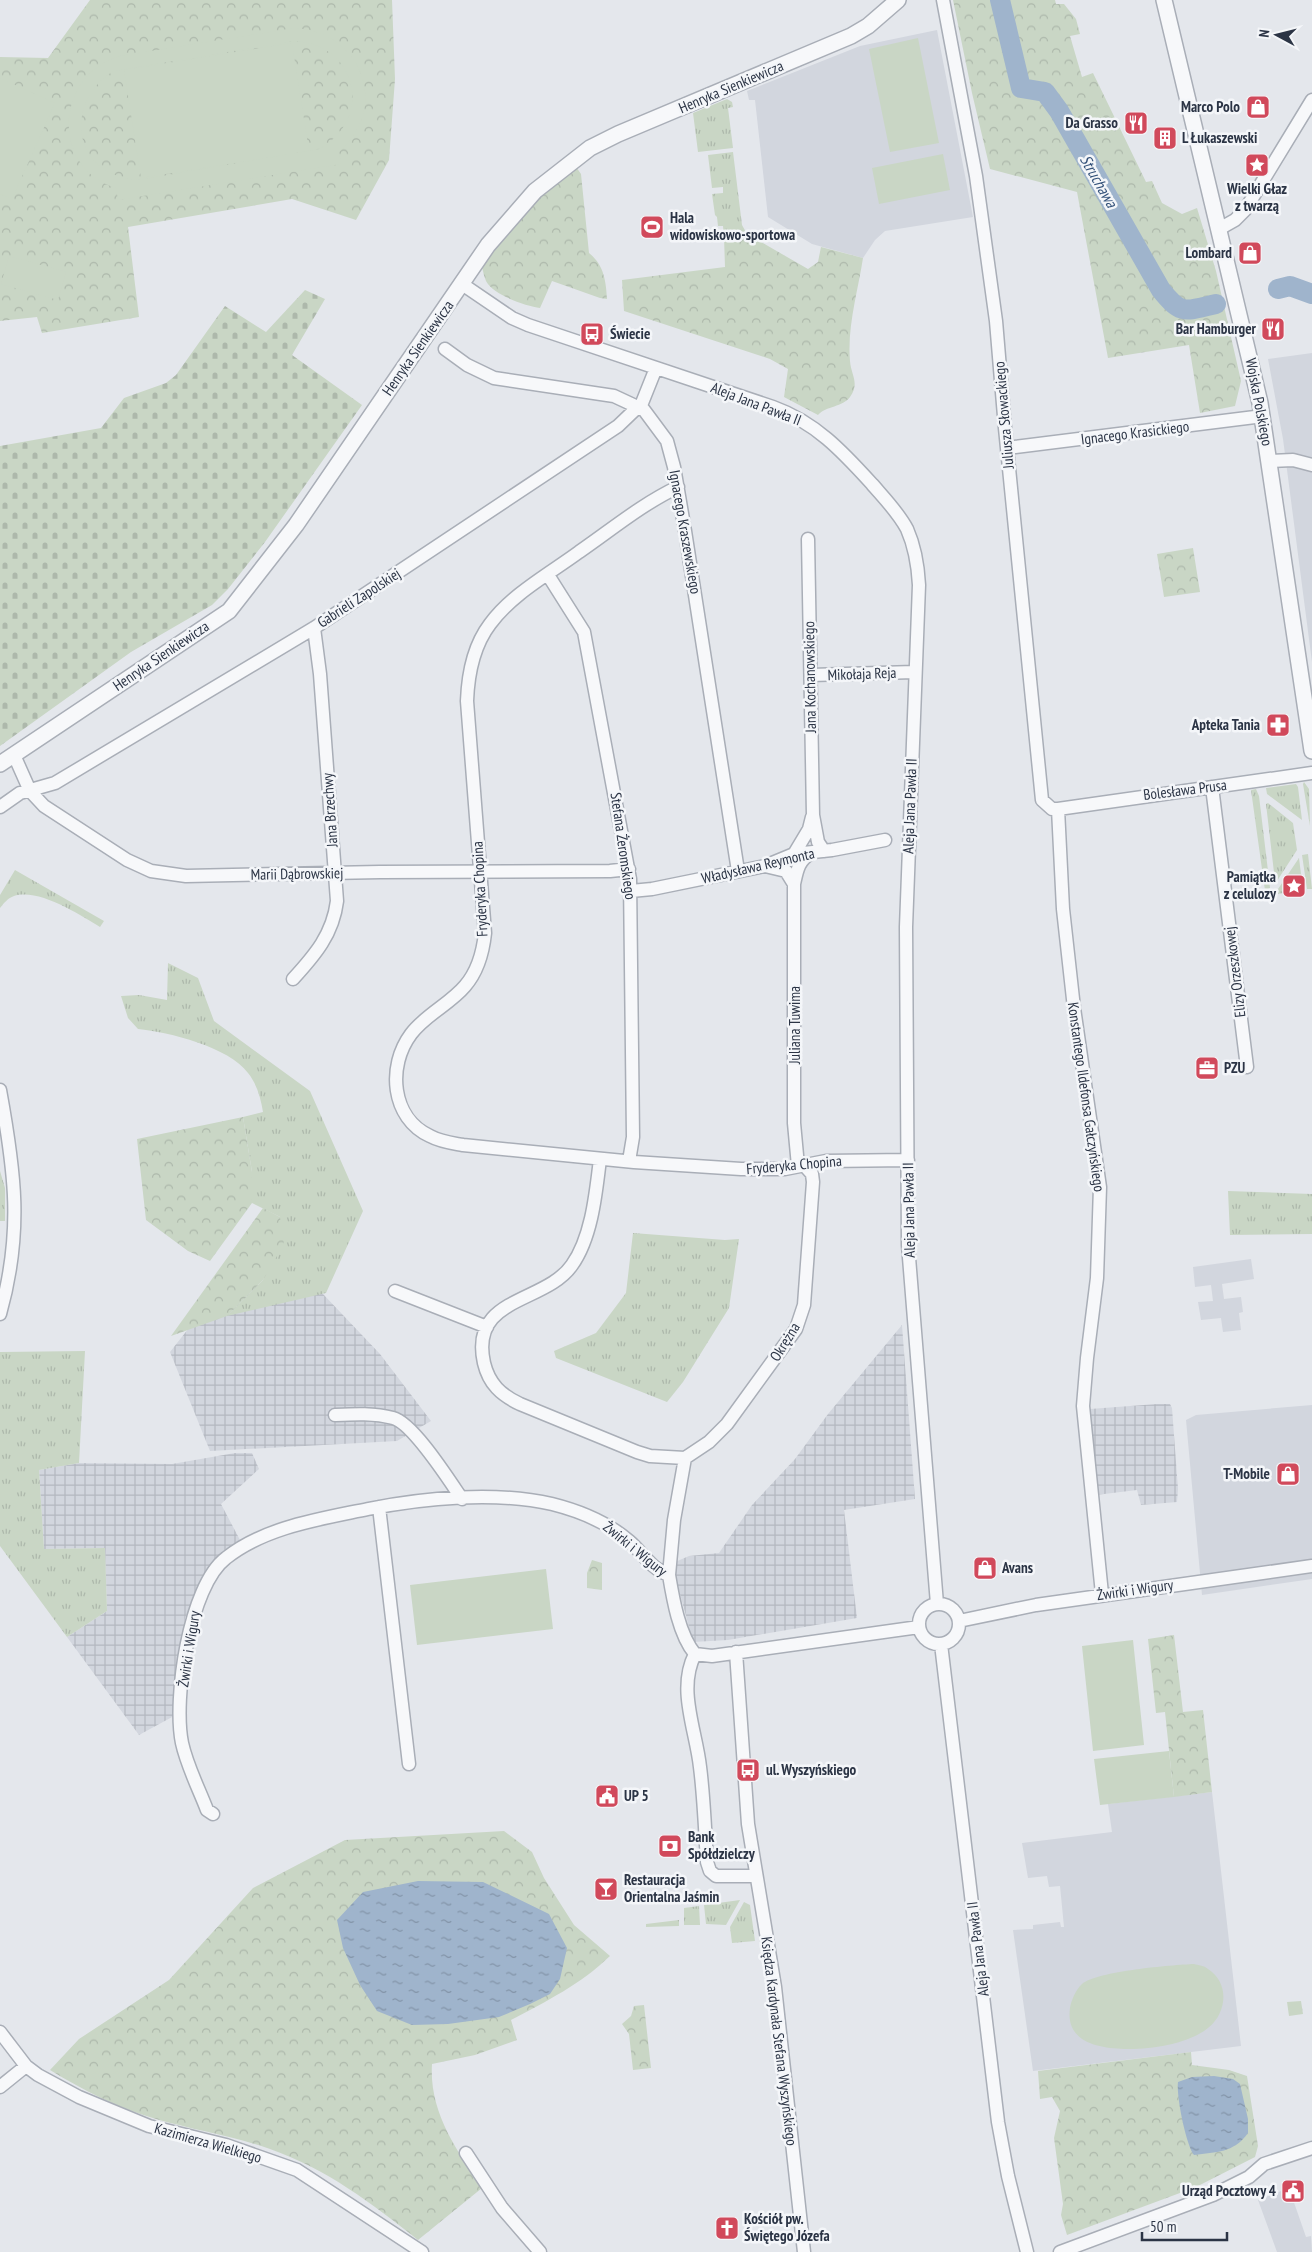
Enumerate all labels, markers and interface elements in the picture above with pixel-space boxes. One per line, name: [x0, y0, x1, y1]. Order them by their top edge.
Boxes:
north arrow: [1252, 10, 1302, 60]
text: N: [1255, 29, 1273, 38]
street label: Henryka Sienkiewicza: [676, 56, 786, 117]
shop icon: Marco Polo: [1245, 94, 1271, 120]
place label: Marco Polo: [1181, 97, 1240, 116]
restaurant icon: Da Grasso: [1123, 110, 1149, 136]
place label: Da Grasso: [1066, 113, 1118, 132]
building icon: L Łukaszewski: [1152, 125, 1178, 151]
place label: L Łukaszewski: [1182, 128, 1257, 147]
water label: Struchawa: [1076, 151, 1123, 212]
place icon: Wielki Głaz z twarzą: [1244, 152, 1270, 178]
place label: Wielki Głaz z twarzą: [1226, 179, 1287, 215]
place label: Hala widowiskowo-sportowa: [669, 208, 795, 244]
sports icon: Hala widowiskowo-sportowa: [639, 214, 665, 240]
shop icon: Lombard: [1237, 240, 1263, 266]
place label: Lombard: [1185, 243, 1232, 262]
street label: Henryka Sienkiewicza: [378, 296, 457, 399]
restaurant icon: Bar Hamburger: [1260, 316, 1286, 342]
place label: Bar Hamburger: [1176, 319, 1257, 338]
bus stop icon: Świecie: [579, 321, 605, 347]
place label: Świecie: [610, 324, 650, 343]
street label: Wojska Polskiego: [1242, 357, 1277, 447]
street label: Juliusza Słowackiego: [989, 361, 1018, 470]
street label: Aleja Jana Pawła II: [708, 378, 804, 430]
street label: Ignacego Krasickiego: [1080, 416, 1190, 449]
street label: Ignacego Kraszewskiego: [665, 468, 706, 595]
street label: Gabrieli Zapolskiej: [313, 564, 404, 632]
street label: Henryka Sienkiewicza: [109, 616, 212, 695]
street label: Jana Kochanowskiego: [799, 621, 820, 734]
street label: Mikołaja Reja: [827, 663, 897, 684]
pharmacy icon: Apteka Tania: [1265, 712, 1291, 738]
place label: Apteka Tania: [1191, 715, 1260, 734]
street label: Aleja Jana Pawła II: [898, 758, 921, 854]
street label: Jana Brzechwy: [317, 772, 342, 849]
street label: Bolesława Prusa: [1142, 775, 1228, 804]
street label: Stefana Żeromskiego: [607, 791, 640, 901]
street label: Fryderyka Chopina: [468, 841, 491, 937]
street label: Władysława Reymonta: [699, 843, 816, 888]
street label: Marii Dąbrowskiej: [251, 863, 343, 884]
place label: Pamiątka z celulozy: [1224, 867, 1277, 903]
place icon: Pamiątka z celulozy: [1281, 873, 1307, 899]
street label: Elizy Orzeszkowej: [1220, 926, 1249, 1019]
street label: Juliana Tuwima: [785, 986, 804, 1065]
street label: Konstantego Ildefonsa Gałczyńskiego: [1064, 1001, 1109, 1193]
office icon: PZU: [1194, 1055, 1220, 1081]
place label: PZU: [1224, 1058, 1246, 1077]
street label: Fryderyka Chopina: [745, 1151, 842, 1178]
street label: Aleja Jana Pawła II: [898, 1162, 919, 1258]
street label: Okrężna: [765, 1319, 804, 1365]
shop icon: T-Mobile: [1275, 1461, 1301, 1487]
place label: T-Mobile: [1223, 1464, 1270, 1483]
street label: Żwirki i Wigury: [599, 1517, 671, 1580]
shop icon: Avans: [972, 1555, 998, 1581]
place label: Avans: [1001, 1558, 1033, 1577]
street label: Żwirki i Wigury: [1095, 1575, 1175, 1604]
street label: Żwirki i Wigury: [173, 1609, 204, 1688]
bus stop icon: ul. Wyszyńskiego: [735, 1757, 761, 1783]
place label: ul. Wyszyńskiego: [766, 1760, 857, 1779]
public building icon: UP 5: [594, 1783, 620, 1809]
place label: UP 5: [624, 1786, 649, 1805]
place label: Bank Spółdzielczy: [688, 1827, 756, 1863]
bank icon: Bank Spółdzielczy: [657, 1833, 683, 1859]
place label: Restauracja Orientalna Jaśmin: [624, 1870, 720, 1906]
bar icon: Restauracja Orientalna Jaśmin: [593, 1876, 619, 1902]
street label: Aleja Jana Pawła II: [962, 1901, 993, 1998]
street label: Księdza Kardynała Stefana Wyszyńskiego: [757, 1935, 802, 2147]
street label: Kazimierza Wielkiego: [152, 2118, 264, 2167]
public building icon: Urząd Pocztowy 4: [1280, 2178, 1306, 2204]
place label: Urząd Pocztowy 4: [1182, 2181, 1276, 2200]
place label: Kościół pw. Świętego Józefa: [744, 2209, 830, 2245]
scale bar: [1142, 2210, 1227, 2242]
church icon: Kościół pw. Świętego Józefa: [714, 2215, 740, 2241]
text: 50 m: [1150, 2217, 1176, 2236]

